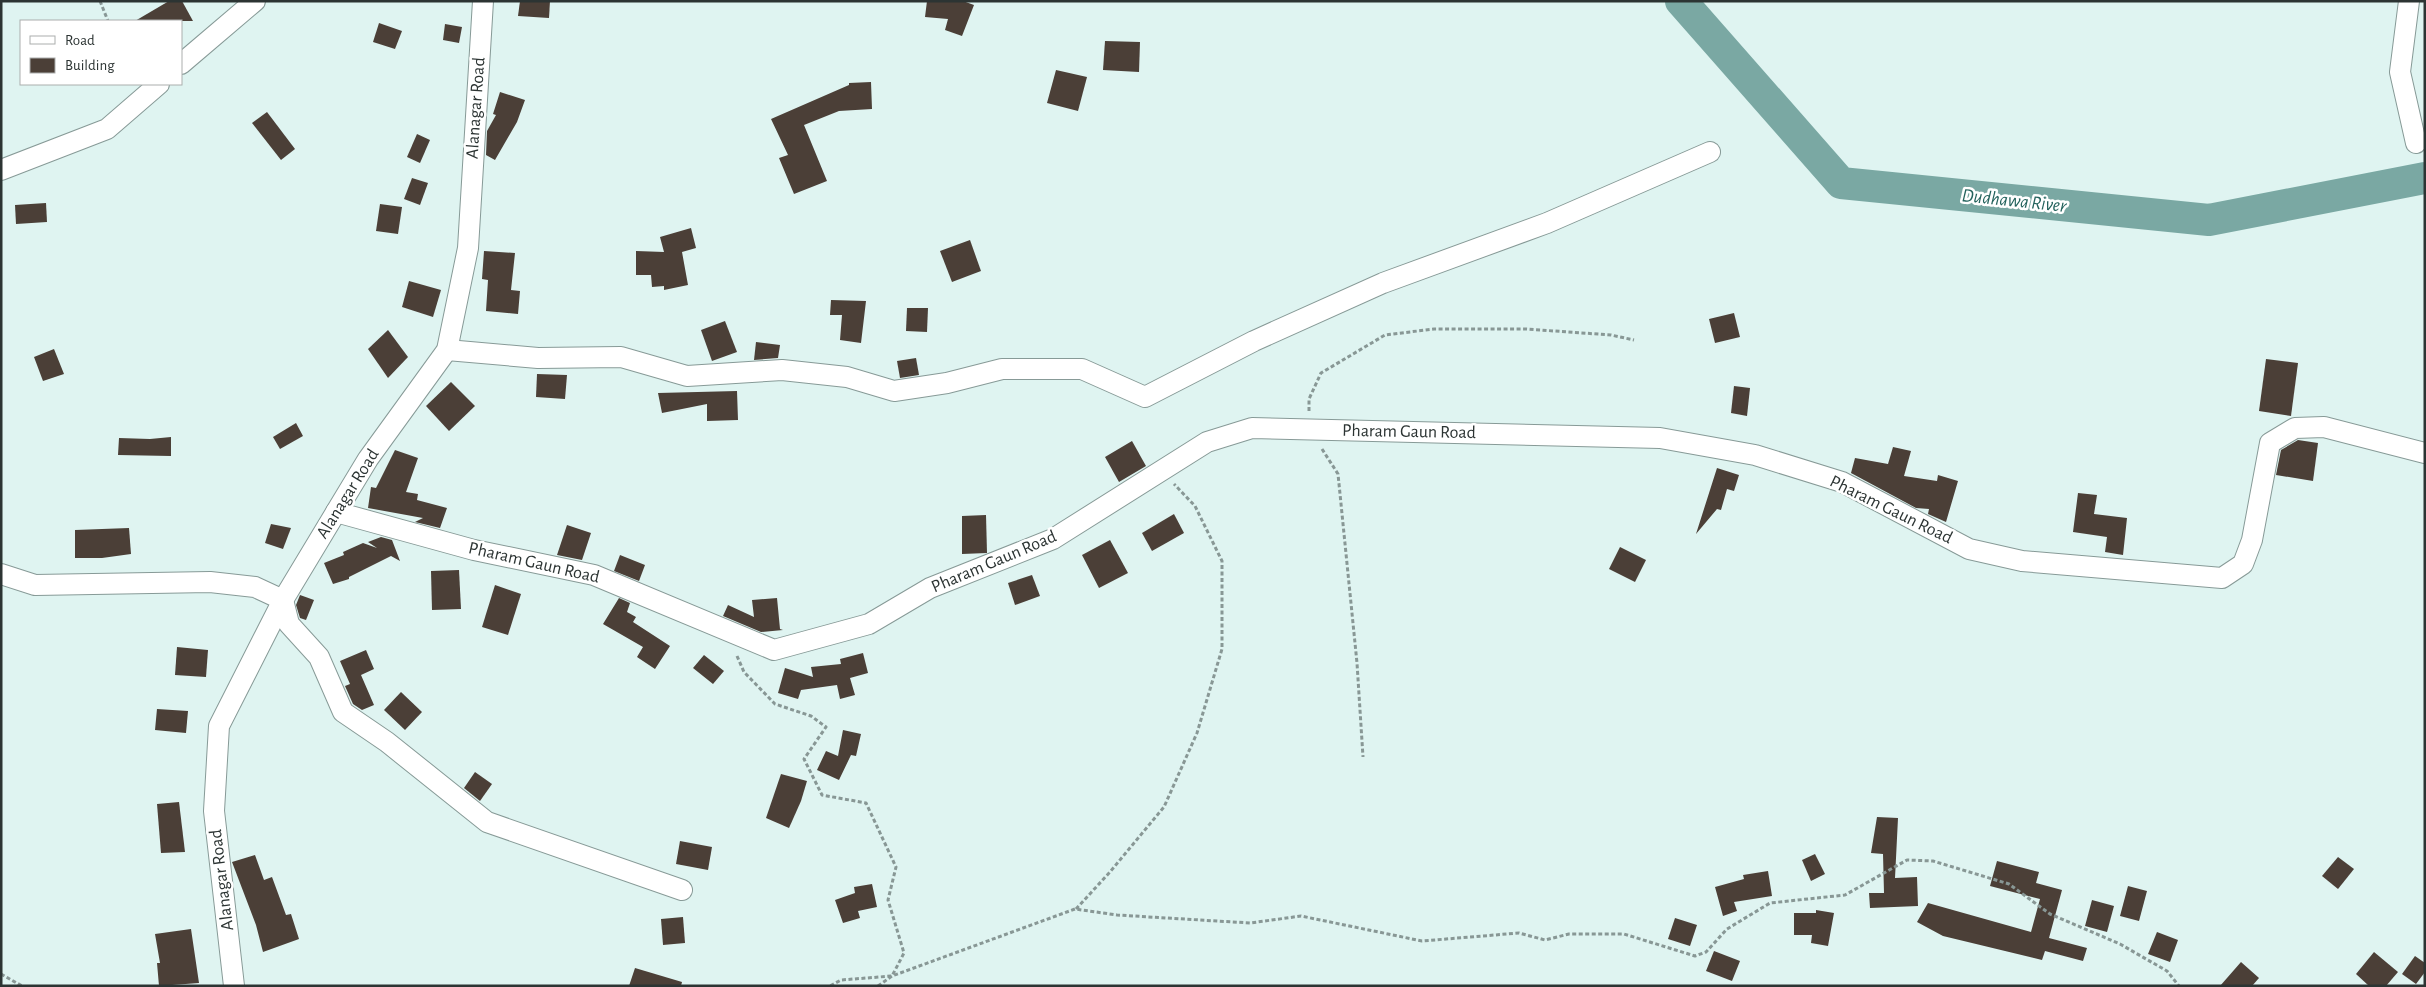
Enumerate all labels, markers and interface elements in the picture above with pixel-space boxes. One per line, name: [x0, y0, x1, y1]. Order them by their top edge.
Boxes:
legend: [20, 20, 182, 85]
text: Road: [65, 33, 95, 48]
street label: Alanagar Road: [463, 57, 489, 159]
text: Building: [65, 58, 115, 73]
water label: Dudhawa River: [1961, 186, 2068, 216]
street label: Pharam Gaun Road: [1342, 422, 1476, 442]
street label: Alanagar Road: [313, 446, 383, 542]
street label: Pharam Gaun Road: [1827, 473, 1955, 547]
street label: Pharam Gaun Road: [929, 528, 1059, 596]
street label: Pharam Gaun Road: [467, 539, 601, 587]
street label: Alanagar Road: [207, 828, 237, 932]

